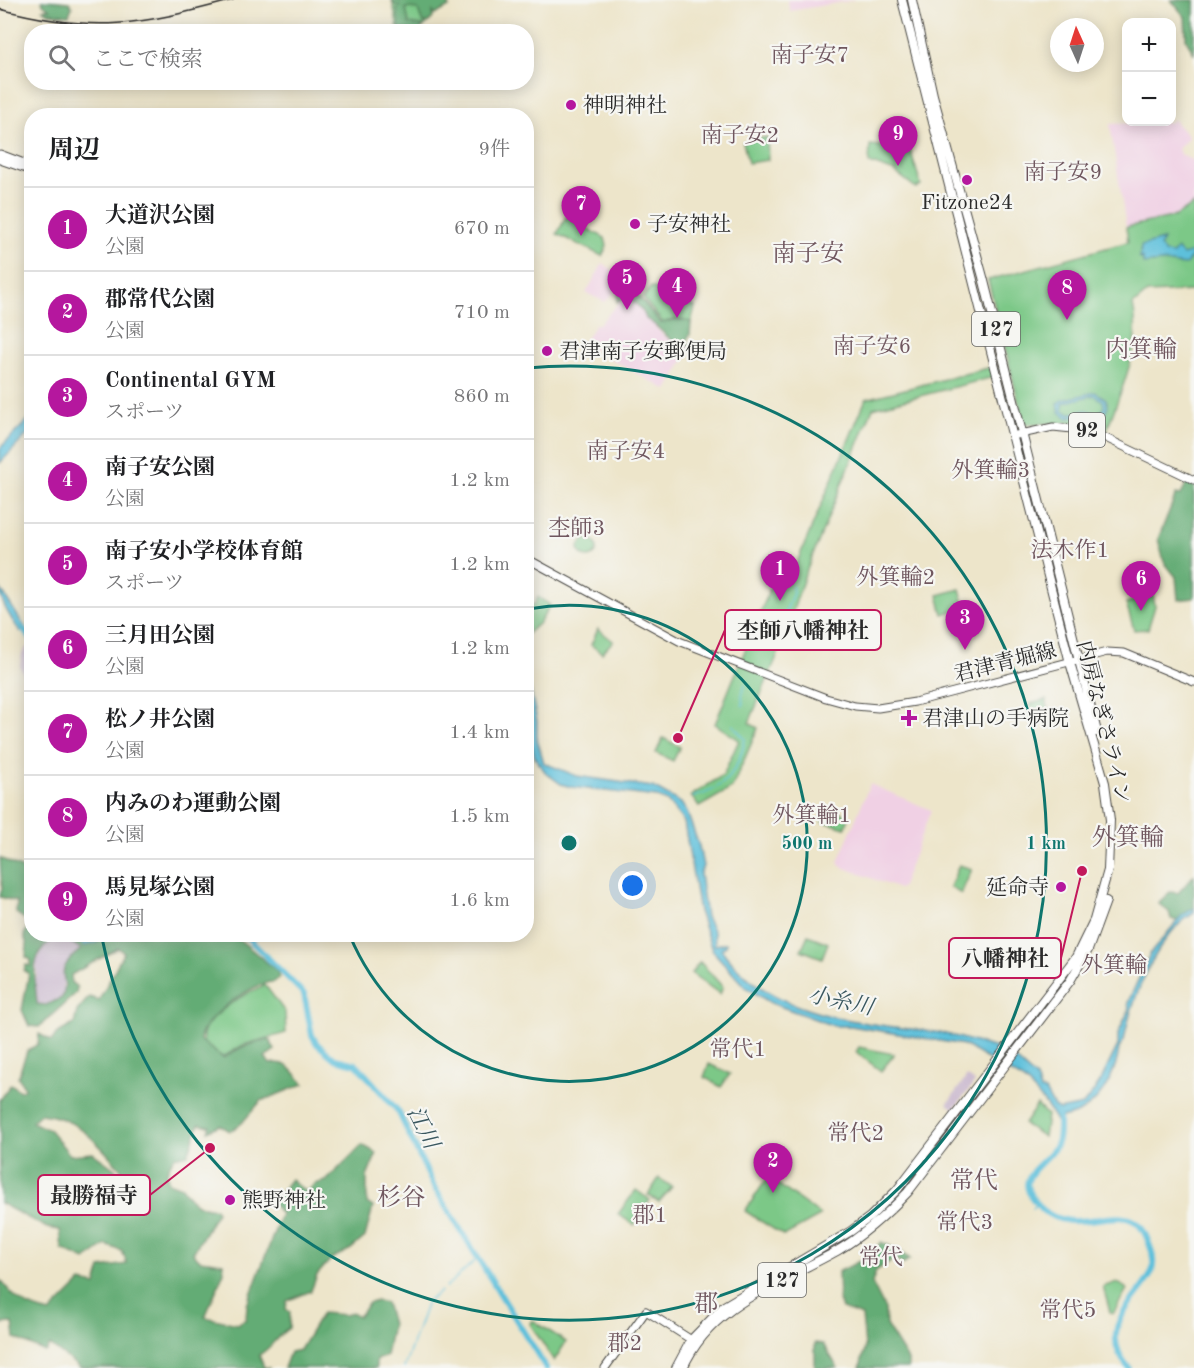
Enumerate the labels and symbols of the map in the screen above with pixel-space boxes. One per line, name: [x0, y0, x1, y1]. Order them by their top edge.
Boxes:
north arrow: [1050, 18, 1104, 72]
district label: 南子安7: [771, 43, 849, 67]
place label: 神明神社: [583, 94, 667, 117]
marker: 神明神社: [564, 98, 578, 112]
pin: 9: [878, 116, 918, 166]
district label: 南子安2: [701, 123, 779, 147]
district label: 南子安9: [1024, 160, 1102, 184]
marker: Fitzone24: [960, 173, 974, 187]
pin: 7: [562, 186, 600, 236]
place label: Fitzone24: [921, 193, 1013, 214]
place label: 子安神社: [647, 213, 731, 236]
marker: 子安神社: [628, 217, 642, 231]
district label: 南子安: [772, 240, 844, 267]
pin: 5: [608, 260, 646, 310]
pin: 4: [658, 268, 696, 318]
pin: 8: [1048, 270, 1086, 320]
road number: 127: [972, 312, 1020, 346]
district label: 南子安6: [833, 334, 911, 358]
district label: 内箕輪: [1105, 336, 1177, 363]
place label: 君津南子安郵便局: [559, 340, 727, 363]
marker: 君津南子安郵便局: [540, 344, 554, 358]
road number: 92: [1069, 413, 1105, 447]
district label: 南子安4: [587, 439, 665, 463]
district label: 外箕輪3: [952, 458, 1030, 482]
district label: 杢師3: [549, 516, 605, 540]
district label: 法木作1: [1031, 538, 1109, 562]
pin: 1: [760, 552, 800, 601]
pin: 6: [1122, 562, 1160, 611]
district label: 外箕輪2: [857, 565, 935, 589]
pin: 3: [946, 600, 984, 650]
callout: 杢師八幡神社: [725, 610, 881, 650]
text: 杢師八幡神社: [737, 619, 869, 643]
street label: 内房なぎさライン: [1072, 638, 1135, 806]
street label: 君津青堀線: [951, 639, 1059, 686]
place label: 君津山の手病院: [922, 707, 1069, 730]
marker: 君津山の手病院: [900, 709, 918, 727]
district label: 外箕輪1: [773, 803, 851, 827]
district label: 外箕輪: [1092, 824, 1164, 851]
centre of rings: [559, 833, 579, 853]
text: 500 m: [782, 835, 832, 853]
text: 1 km: [1026, 835, 1066, 853]
your location: [618, 871, 647, 900]
place label: 延命寺: [986, 876, 1049, 899]
marker: 延命寺: [1054, 880, 1068, 894]
callout: 八幡神社: [949, 938, 1061, 978]
text: 八幡神社: [961, 947, 1049, 971]
district label: 外箕輪: [1081, 953, 1147, 977]
water label: 小糸川: [806, 982, 878, 1020]
district label: 常代1: [710, 1037, 766, 1061]
water label: 江川: [402, 1102, 445, 1154]
district label: 常代2: [828, 1121, 884, 1145]
pin: 2: [754, 1144, 792, 1193]
district label: 常代: [950, 1167, 998, 1194]
callout: 最勝福寺: [38, 1175, 150, 1215]
text: 最勝福寺: [50, 1184, 138, 1208]
district label: 杉谷: [377, 1184, 425, 1211]
place label: 熊野神社: [242, 1189, 326, 1212]
marker: 熊野神社: [223, 1193, 237, 1207]
district label: 郡1: [633, 1204, 667, 1227]
district label: 常代3: [937, 1210, 993, 1234]
district label: 常代: [859, 1245, 903, 1269]
road number: 127: [758, 1263, 806, 1297]
district label: 郡: [694, 1291, 718, 1317]
district label: 常代5: [1040, 1298, 1096, 1322]
district label: 郡2: [608, 1332, 642, 1355]

